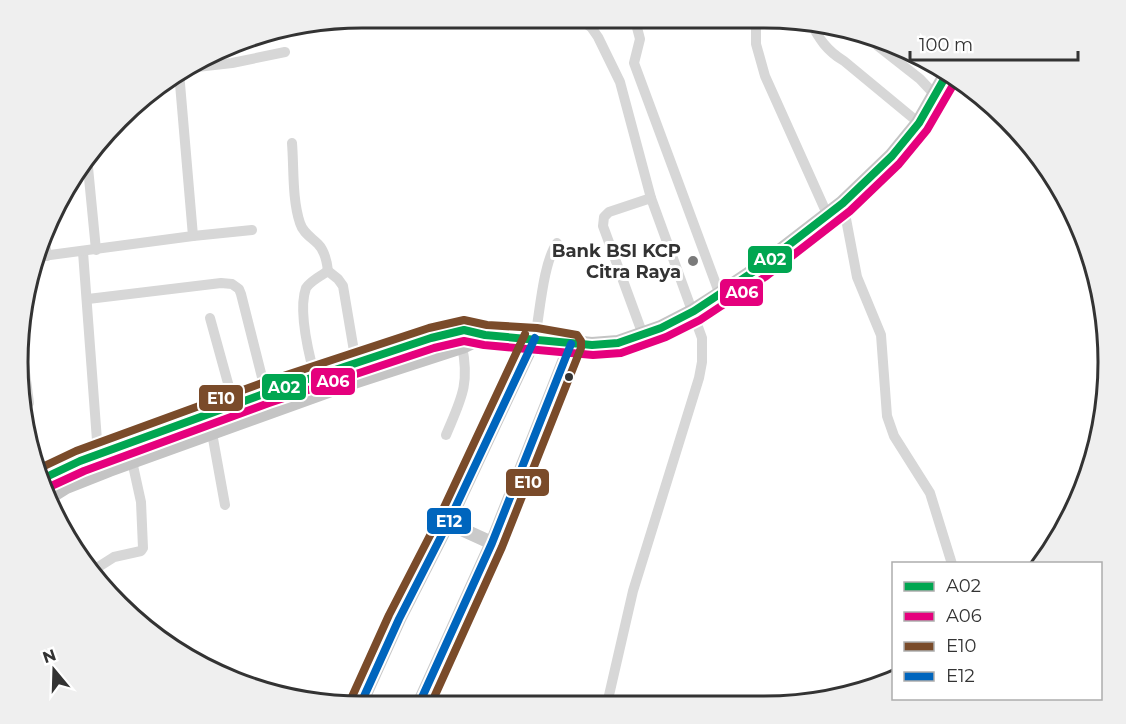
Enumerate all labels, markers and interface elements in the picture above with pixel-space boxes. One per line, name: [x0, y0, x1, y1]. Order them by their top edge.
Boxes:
scale bar: [910, 24, 1078, 62]
text: 100 m: [919, 34, 973, 56]
place label: Bank BSI KCP Citra Raya: [552, 240, 681, 283]
line badge: A02: [747, 245, 793, 274]
text: A02: [753, 250, 786, 269]
marker: Bank BSI KCP Citra Raya: [686, 254, 700, 268]
line badge: A06: [719, 278, 764, 307]
text: A06: [724, 283, 759, 302]
line badge: A06: [310, 367, 356, 396]
unlabelled marker: [563, 371, 575, 383]
text: A06: [315, 372, 350, 391]
line badge: A02: [261, 373, 307, 401]
text: A02: [267, 378, 300, 397]
line badge: E10: [198, 384, 244, 412]
text: E10: [207, 389, 235, 408]
line badge: E10: [505, 468, 550, 497]
text: E10: [514, 473, 542, 492]
line badge: E12: [426, 507, 472, 535]
text: E12: [436, 512, 462, 531]
legend: [892, 562, 1102, 700]
text: A02: [946, 575, 981, 597]
text: A06: [946, 605, 982, 627]
text: E10: [946, 635, 976, 657]
north arrow: [24, 640, 84, 700]
text: N: [40, 645, 58, 667]
text: E12: [946, 665, 975, 687]

